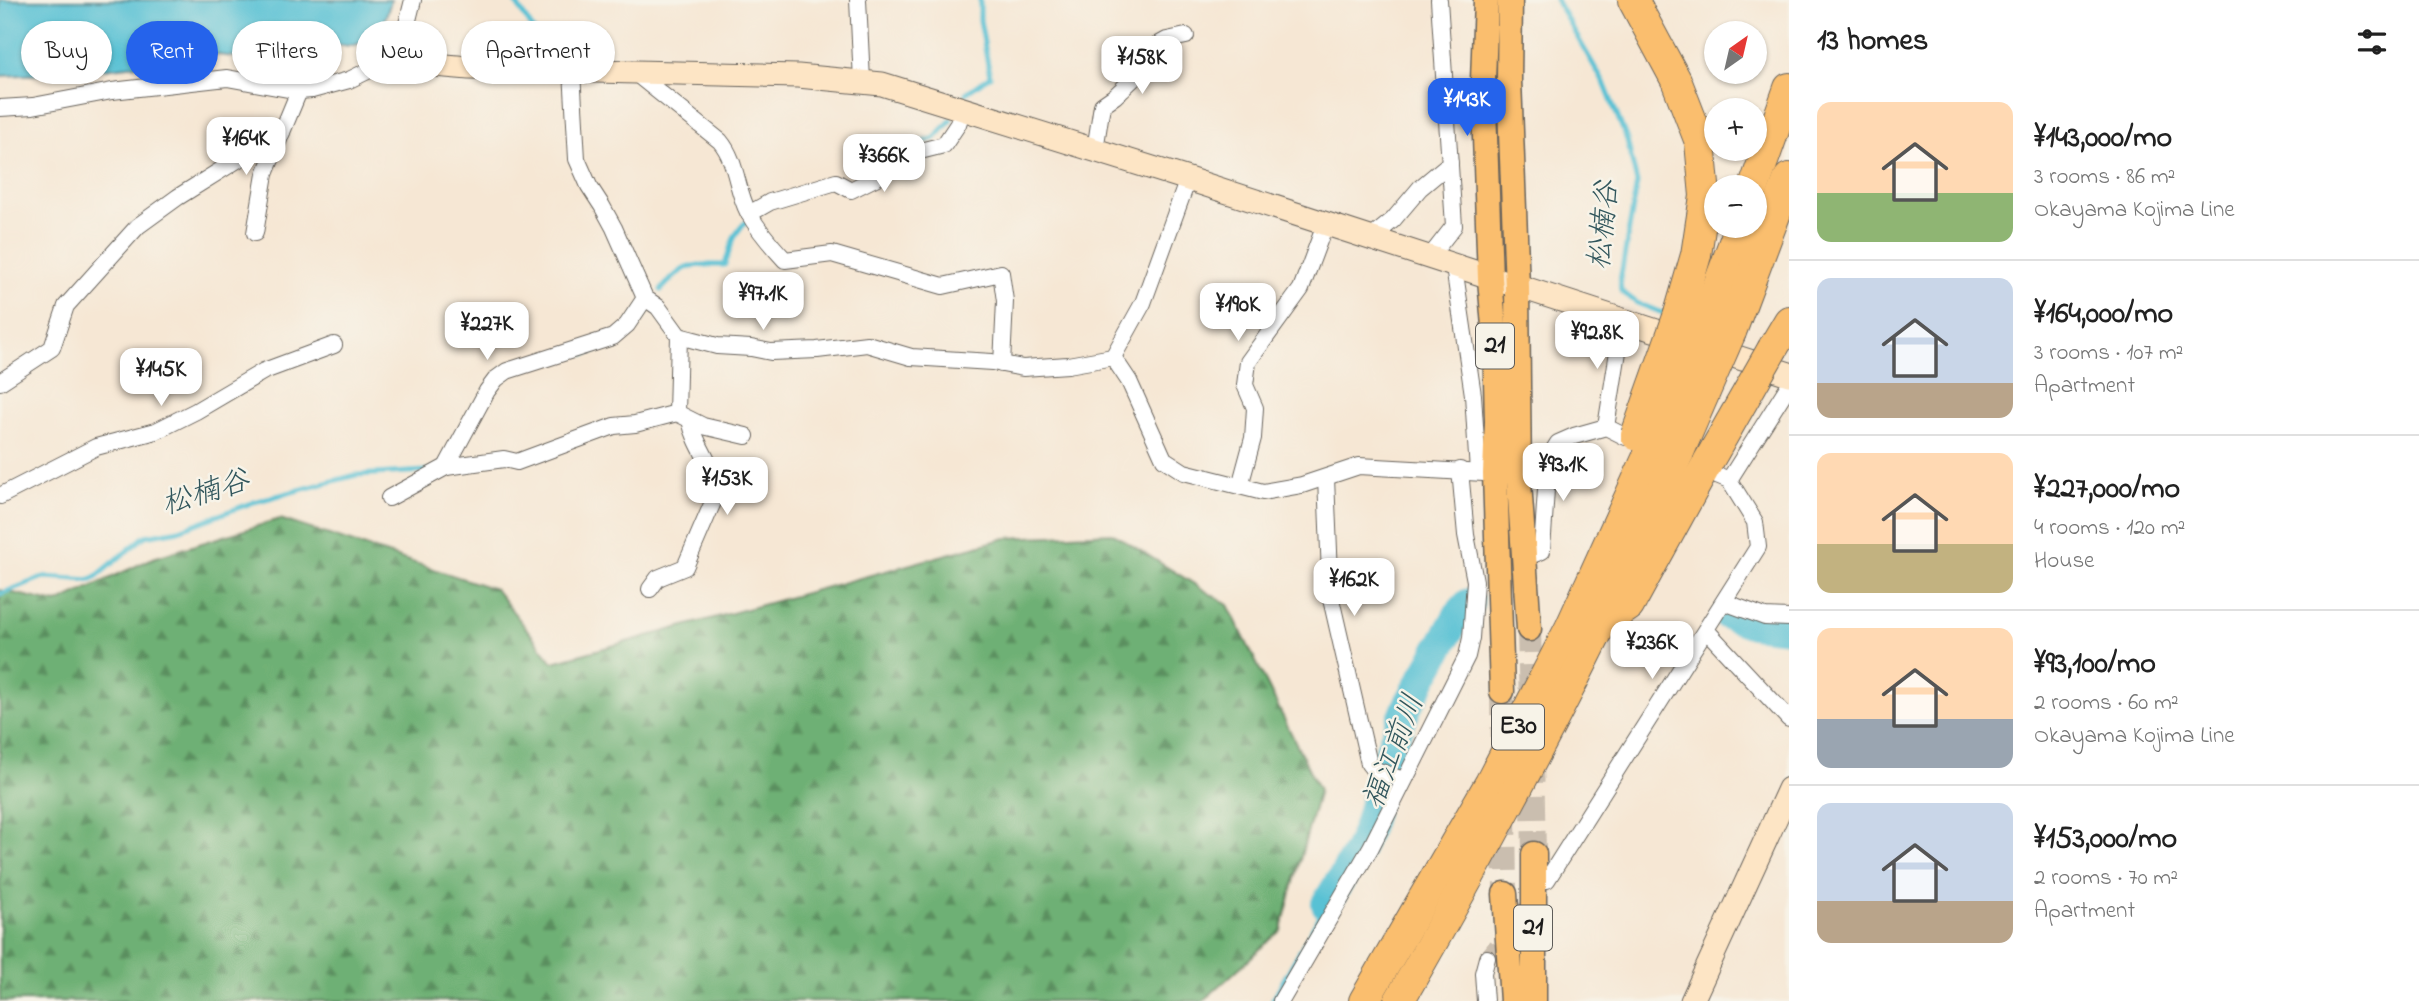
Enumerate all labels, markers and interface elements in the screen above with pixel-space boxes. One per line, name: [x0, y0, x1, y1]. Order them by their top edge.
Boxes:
text: 13 homes: [1817, 20, 1928, 64]
chip: Buy: [21, 21, 112, 84]
chip: Rent: [126, 21, 218, 84]
chip: Filters: [232, 21, 342, 84]
chip: New: [356, 21, 447, 84]
chip: Apartment: [461, 21, 615, 84]
north arrow: [1704, 21, 1768, 84]
map controls: [1704, 21, 1767, 238]
icon: filters: [2353, 23, 2391, 61]
pin: ¥158K: [1093, 36, 1191, 96]
text: ¥158K: [1117, 42, 1167, 75]
pin: ¥143K: [1418, 78, 1516, 138]
text: ¥143K: [1444, 84, 1490, 117]
button: +: [1704, 98, 1767, 161]
text: ¥143,000/mo: [2034, 117, 2172, 161]
pin: ¥164K: [197, 118, 295, 177]
text: ¥164K: [222, 123, 270, 156]
icon: home: [1873, 130, 1957, 214]
pin: ¥366K: [835, 134, 933, 194]
text: ¥366K: [859, 140, 909, 173]
text: 3 rooms · 86 m²: [2034, 161, 2175, 194]
button: −: [1704, 175, 1767, 238]
water label: 松楠谷: [1578, 177, 1632, 272]
text: Okayama Kojima Line: [2034, 194, 2235, 227]
pin: ¥97.1K: [706, 272, 820, 332]
text: ¥97.1K: [739, 278, 787, 311]
pin: ¥190K: [1189, 284, 1287, 343]
text: ¥190K: [1216, 289, 1260, 322]
text: ¥164,000/mo: [2034, 293, 2173, 337]
pin: ¥227K: [438, 302, 536, 362]
icon: home: [1873, 306, 1957, 390]
text: ¥227K: [461, 308, 513, 341]
pin: ¥92.8K: [1540, 312, 1654, 371]
text: ¥92.8K: [1571, 317, 1623, 350]
road number: 21: [1476, 324, 1514, 368]
text: 3 rooms · 107 m²: [2034, 337, 2183, 370]
pin: ¥145K: [112, 348, 210, 408]
text: ¥145K: [136, 354, 186, 387]
text: Apartment: [2034, 370, 2135, 403]
pin: ¥93.1K: [1506, 444, 1620, 503]
text: ¥93.1K: [1539, 449, 1587, 482]
pin: ¥153K: [678, 458, 776, 517]
water label: 松楠谷: [157, 460, 256, 528]
text: ¥153K: [702, 463, 752, 496]
text: ¥227,000/mo: [2034, 468, 2180, 512]
icon: home: [1873, 481, 1957, 565]
text: 4 rooms · 120 m²: [2034, 512, 2185, 545]
text: House: [2034, 545, 2094, 578]
pin: ¥162K: [1305, 558, 1403, 618]
text: ¥162K: [1330, 564, 1379, 597]
pin: ¥236K: [1603, 622, 1701, 681]
text: ¥236K: [1626, 627, 1678, 660]
text: ¥93,100/mo: [2034, 643, 2156, 687]
icon: home: [1873, 656, 1957, 740]
text: 2 rooms · 60 m²: [2034, 687, 2179, 720]
water label: 福江前川: [1353, 688, 1437, 816]
road number: E30: [1492, 705, 1544, 750]
text: Okayama Kojima Line: [2034, 720, 2235, 753]
text: ¥153,000/mo: [2034, 818, 2177, 862]
icon: home: [1873, 831, 1957, 915]
text: 2 rooms · 70 m²: [2034, 862, 2178, 895]
text: Apartment: [2034, 895, 2135, 928]
road number: 21: [1514, 906, 1552, 951]

